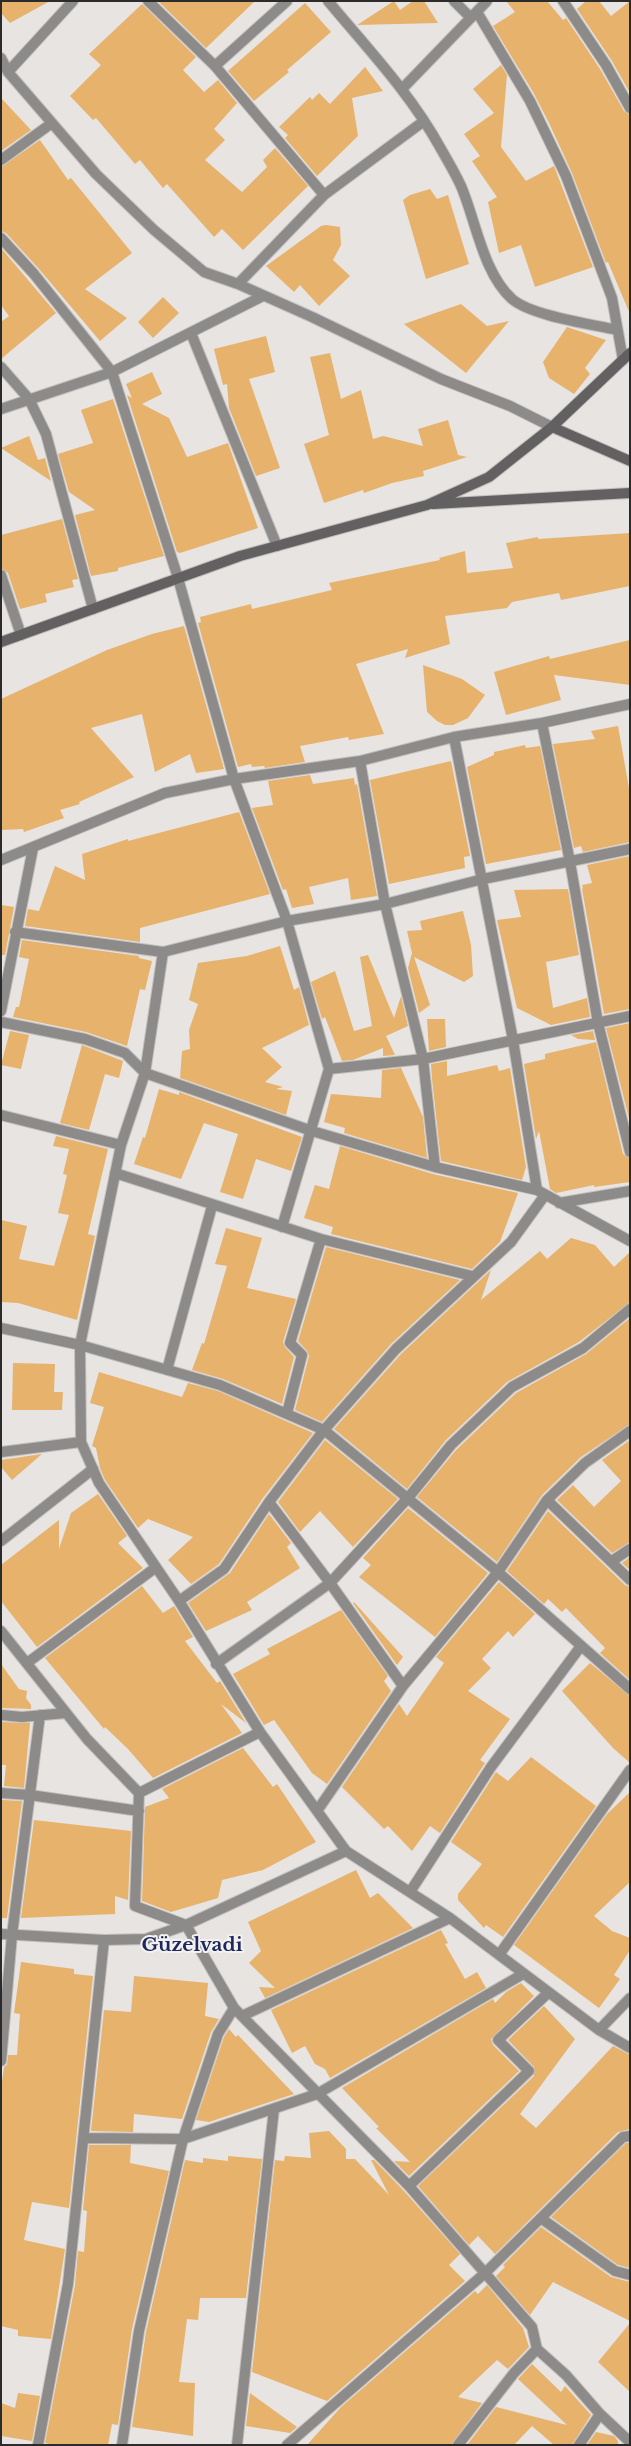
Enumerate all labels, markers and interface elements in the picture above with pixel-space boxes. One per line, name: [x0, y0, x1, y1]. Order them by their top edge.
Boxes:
district label: Güzelvadi: [141, 1935, 243, 1957]

